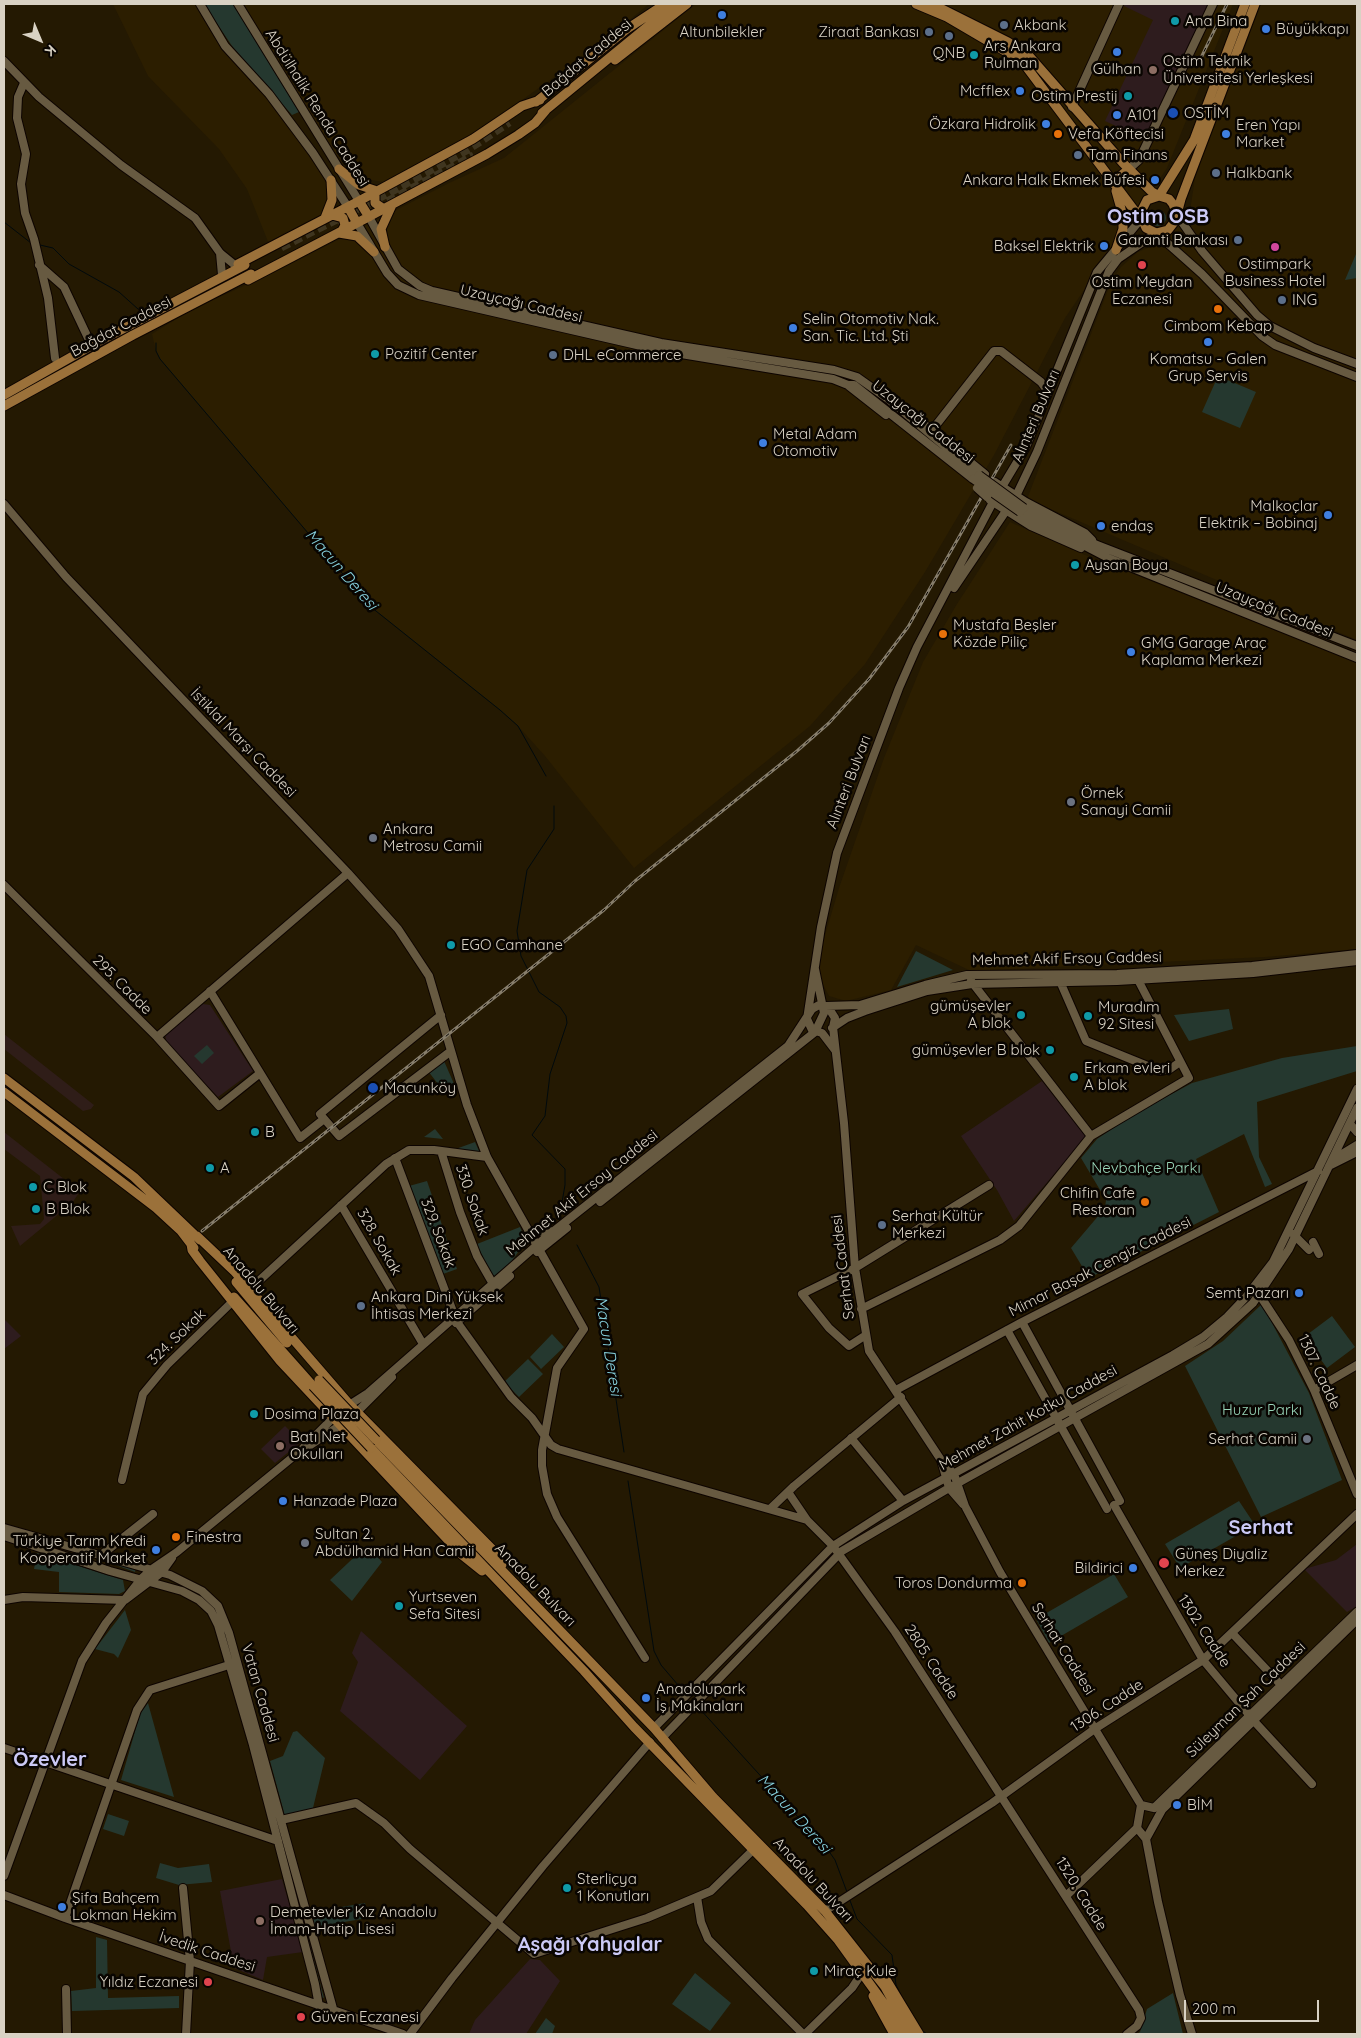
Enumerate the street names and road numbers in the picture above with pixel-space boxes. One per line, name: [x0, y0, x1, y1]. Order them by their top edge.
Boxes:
street label: Bağdat Caddesi: [539, 15, 635, 101]
street label: Abdülhalik Renda Caddesi: [261, 26, 373, 190]
street label: Uzayçağı Caddesi: [458, 281, 584, 327]
street label: Bağdat Caddesi: [68, 293, 174, 361]
street label: Alınteri Bulvarı: [1008, 367, 1064, 465]
street label: Uzayçağı Caddesi: [868, 376, 978, 468]
street label: Uzayçağı Caddesi: [1213, 578, 1335, 642]
street label: İstiklal Marşı Caddesi: [186, 685, 300, 801]
street label: Alınteri Bulvarı: [823, 733, 875, 831]
street label: Mehmet Akif Ersoy Caddesi: [972, 948, 1162, 970]
street label: 295. Cadde: [88, 951, 156, 1019]
street label: Mehmet Akif Ersoy Caddesi: [503, 1126, 661, 1260]
street label: 330. Sokak: [451, 1162, 493, 1238]
street label: 329. Sokak: [416, 1196, 460, 1270]
street label: 328. Sokak: [353, 1206, 405, 1278]
street label: Mimar Başak Cengiz Caddesi: [1006, 1213, 1194, 1321]
street label: Serhat Caddesi: [828, 1214, 858, 1320]
street label: Anadolu Bulvarı: [219, 1242, 303, 1338]
street label: 324. Sokak: [144, 1305, 210, 1369]
street label: 1307. Cadde: [1294, 1332, 1344, 1412]
street label: Mehmet Zahit Kotku Caddesi: [936, 1361, 1120, 1475]
street label: Anadolu Bulvarı: [491, 1540, 579, 1630]
street label: 1302. Cadde: [1174, 1591, 1234, 1671]
street label: Serhat Caddesi: [1027, 1600, 1099, 1698]
street label: 2805. Cadde: [900, 1621, 962, 1703]
street label: Süleyman Şah Caddesi: [1183, 1638, 1309, 1762]
street label: Vatan Caddesi: [237, 1642, 283, 1744]
street label: 1306. Cadde: [1067, 1676, 1147, 1736]
street label: Anadolu Bulvarı: [769, 1834, 857, 1926]
street label: 1320. Cadde: [1051, 1854, 1111, 1934]
street label: İvedik Caddesi: [157, 1928, 257, 1976]

